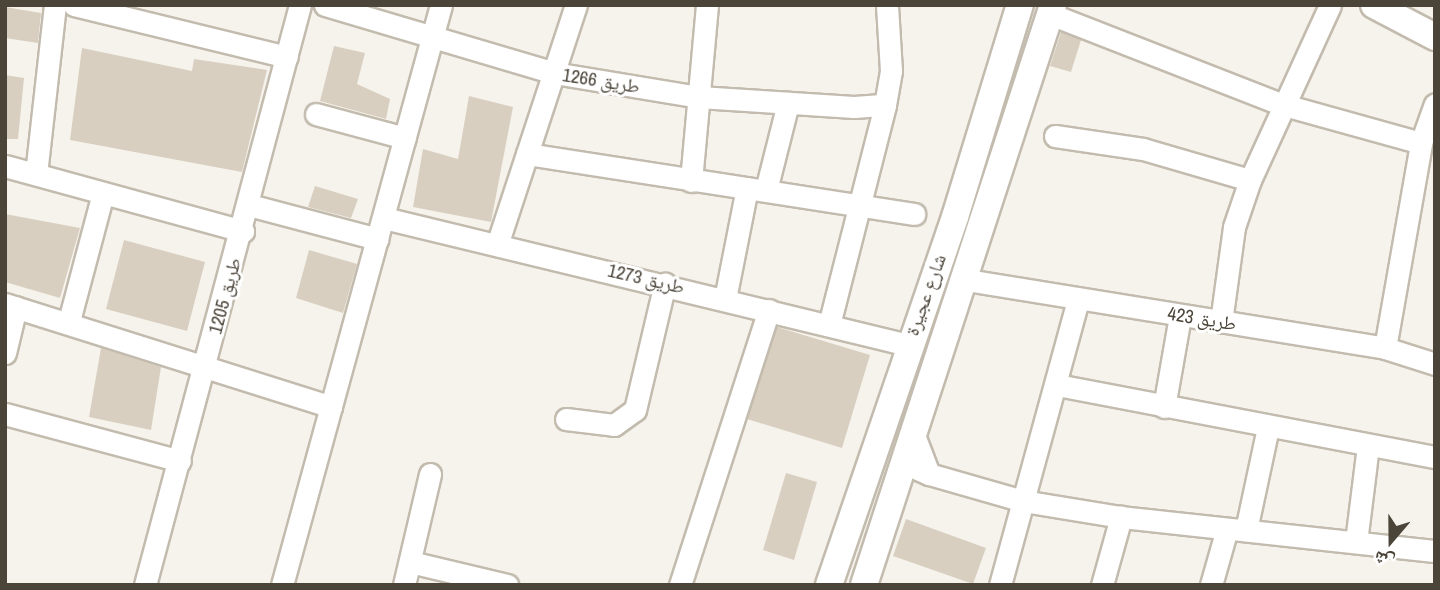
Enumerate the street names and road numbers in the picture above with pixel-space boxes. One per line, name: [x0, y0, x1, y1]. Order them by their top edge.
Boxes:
street label: طريق 1266: [561, 64, 641, 98]
street label: شارع عجيرة: [901, 251, 951, 339]
street label: طريق 1205: [204, 255, 246, 337]
street label: طريق 1273: [605, 259, 687, 299]
street label: طريق 423: [1166, 302, 1238, 336]

